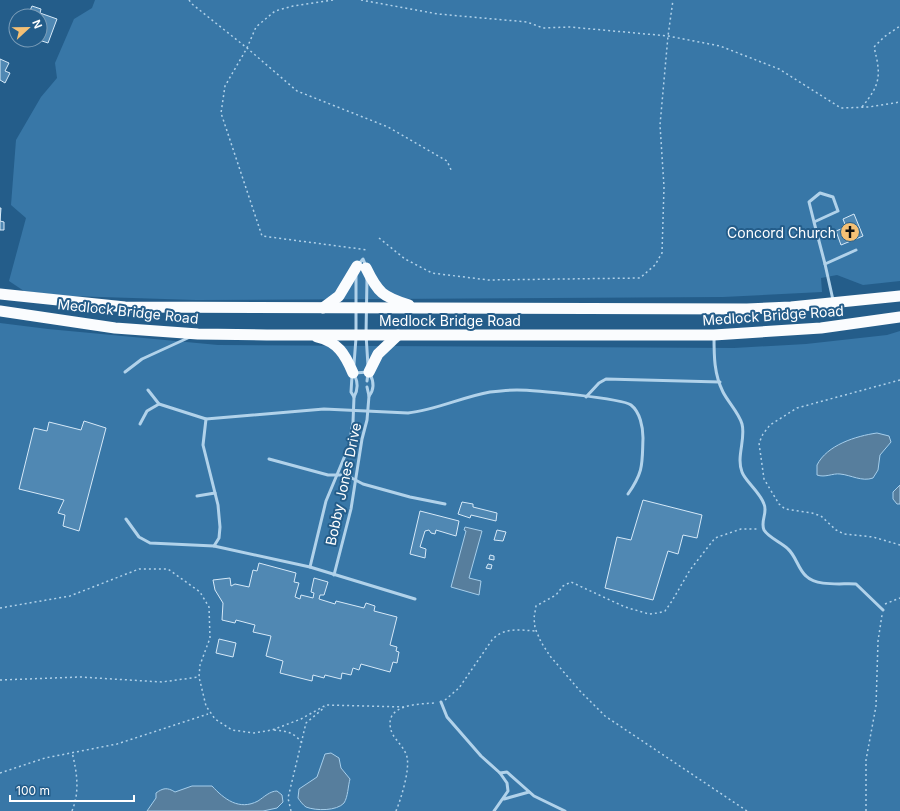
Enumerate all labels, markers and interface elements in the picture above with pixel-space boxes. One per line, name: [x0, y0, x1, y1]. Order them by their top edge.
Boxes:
north arrow: [8, 8, 48, 48]
text: N: [29, 18, 45, 31]
church icon: Concord Church: [839, 221, 861, 243]
place label: Concord Church: [727, 224, 836, 241]
street label: Medlock Bridge Road: [57, 295, 199, 327]
street label: Medlock Bridge Road: [702, 302, 844, 328]
street label: Medlock Bridge Road: [379, 312, 521, 329]
street label: Bobby Jones Drive: [322, 421, 364, 547]
scale bar: [10, 777, 134, 803]
text: 100 m: [16, 783, 50, 798]

